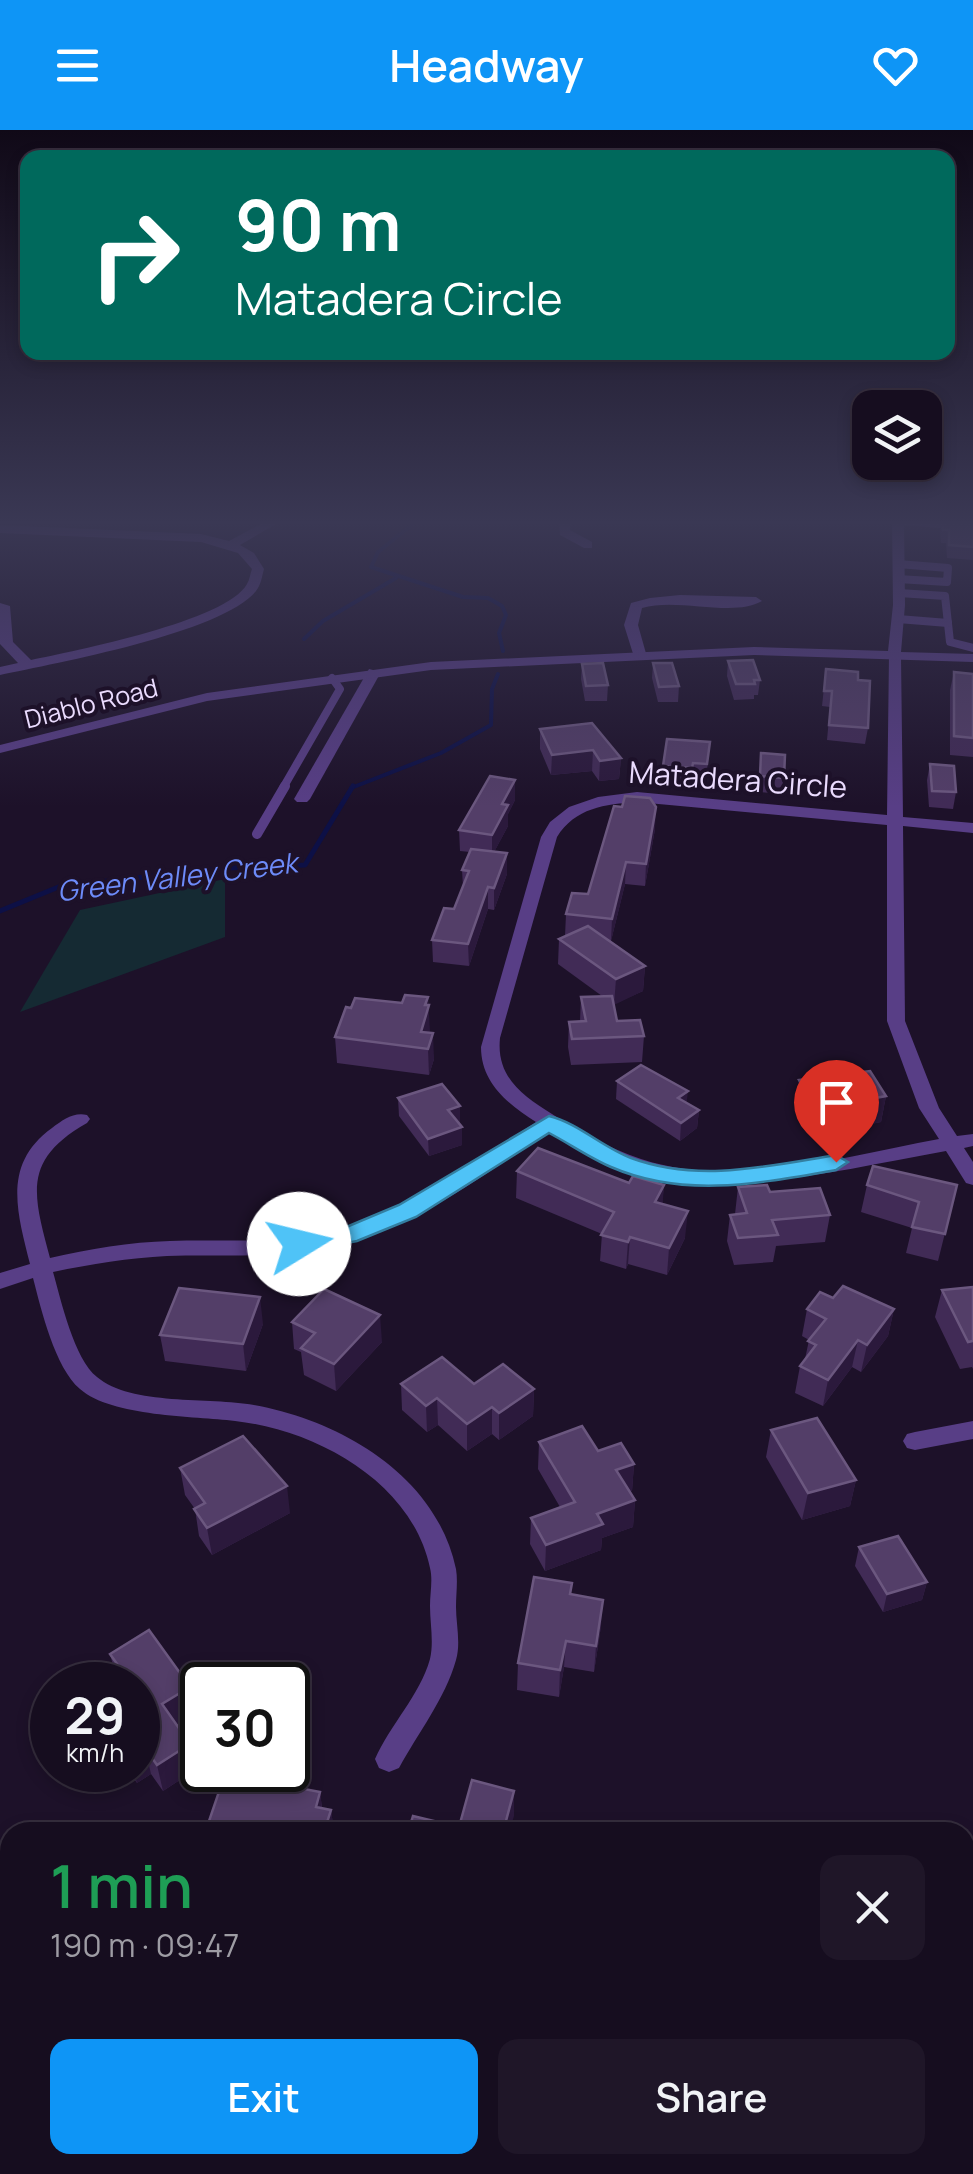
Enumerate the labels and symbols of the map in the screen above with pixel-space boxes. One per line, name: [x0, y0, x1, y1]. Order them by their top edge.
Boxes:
street label: Diablo Road: [21, 670, 161, 736]
street label: Matadera Circle: [628, 751, 848, 807]
water label: Green Valley Creek: [55, 842, 303, 910]
pin: [794, 1060, 879, 1163]
position arrow: [247, 1192, 351, 1296]
speed limit sign: 30: [180, 1662, 310, 1792]

